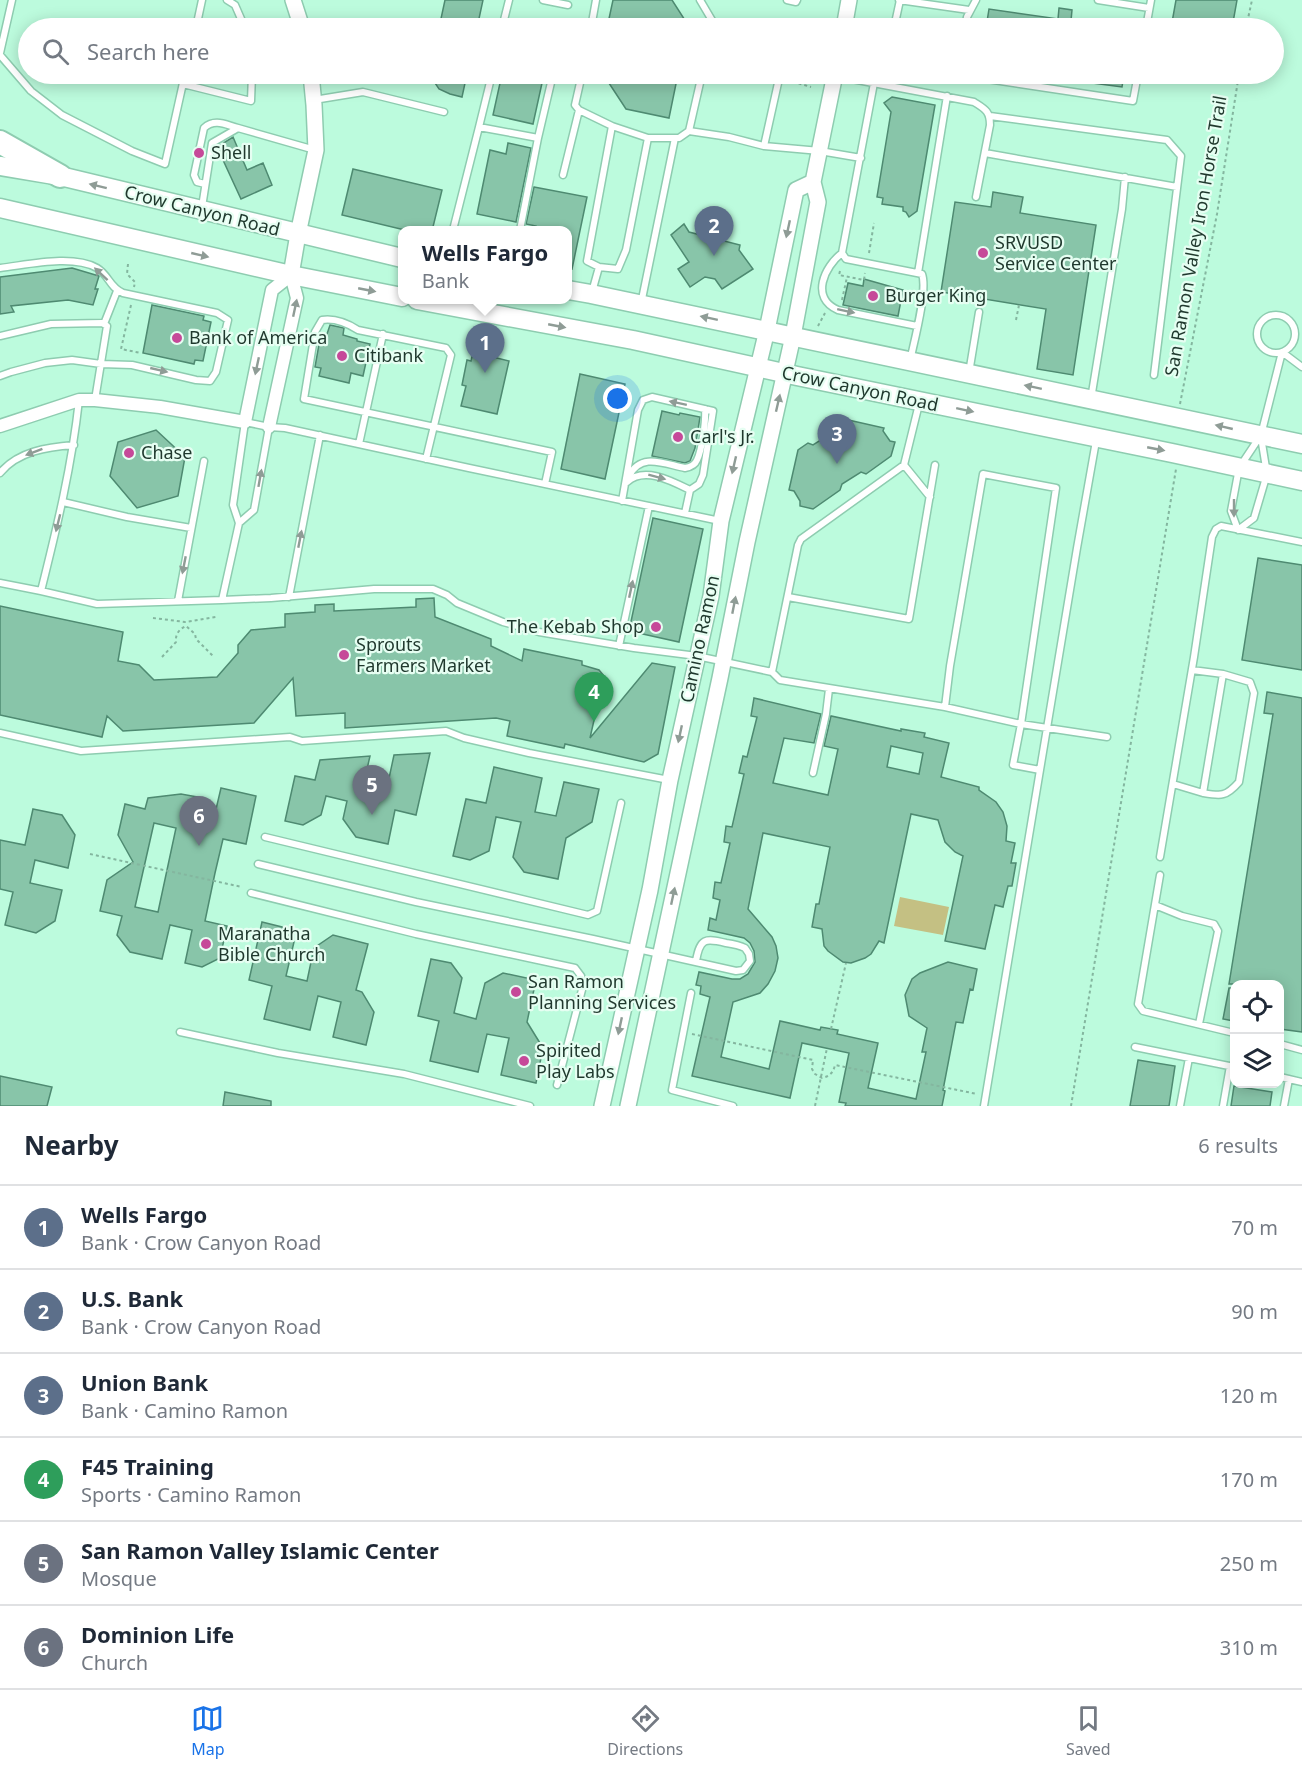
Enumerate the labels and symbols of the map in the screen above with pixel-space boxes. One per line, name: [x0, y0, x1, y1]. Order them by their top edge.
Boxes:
street label: San Ramon Valley Iron Horse Trail: [1158, 94, 1232, 378]
place label: Shell: [211, 140, 251, 164]
marker: Shell: [192, 146, 206, 160]
street label: Crow Canyon Road: [122, 179, 283, 241]
one-way arrow: [89, 180, 107, 190]
pin: 2: [694, 206, 734, 256]
one-way arrow: [783, 220, 792, 239]
place label: SRVUSD Service Center: [995, 230, 1117, 275]
marker: SRVUSD Service Center: [976, 246, 990, 260]
one-way arrow: [191, 250, 209, 260]
one-way arrow: [94, 267, 109, 281]
place label: Burger King: [885, 283, 986, 307]
one-way arrow: [358, 286, 377, 295]
marker: Burger King: [866, 289, 880, 303]
one-way arrow: [291, 298, 300, 317]
one-way arrow: [837, 307, 856, 317]
one-way arrow: [700, 313, 719, 323]
one-way arrow: [548, 322, 567, 331]
pin: 1: [466, 324, 504, 373]
place label: Bank of America: [189, 325, 327, 349]
marker: Bank of America: [170, 331, 184, 345]
place label: Citibank: [354, 343, 423, 367]
marker: Citibank: [335, 349, 349, 363]
one-way arrow: [252, 356, 261, 375]
street label: Crow Canyon Road: [780, 360, 941, 416]
one-way arrow: [149, 366, 168, 376]
one-way arrow: [1024, 382, 1043, 391]
your location: [603, 384, 632, 413]
one-way arrow: [774, 394, 783, 413]
one-way arrow: [668, 398, 687, 407]
one-way arrow: [956, 406, 975, 415]
pin: 3: [818, 414, 856, 464]
one-way arrow: [1215, 422, 1233, 432]
place label: Carl's Jr.: [690, 424, 755, 448]
marker: Carl's Jr.: [671, 430, 685, 444]
place label: Chase: [141, 440, 192, 464]
one-way arrow: [1147, 445, 1166, 454]
marker: Chase: [122, 446, 136, 460]
one-way arrow: [25, 447, 43, 457]
one-way arrow: [729, 456, 738, 475]
one-way arrow: [256, 468, 265, 487]
one-way arrow: [648, 473, 666, 482]
one-way arrow: [1229, 498, 1239, 517]
one-way arrow: [53, 513, 63, 532]
one-way arrow: [295, 530, 304, 549]
one-way arrow: [179, 555, 188, 574]
street label: Camino Ramon: [674, 573, 724, 705]
one-way arrow: [627, 579, 636, 598]
one-way arrow: [730, 595, 739, 614]
place label: The Kebab Shop: [507, 614, 644, 638]
marker: The Kebab Shop: [649, 620, 663, 634]
place label: Sprouts Farmers Market: [356, 632, 491, 677]
marker: Sprouts Farmers Market: [337, 648, 351, 662]
pin: 4: [574, 672, 614, 722]
one-way arrow: [675, 725, 684, 744]
pin: 5: [352, 766, 392, 815]
pin: 6: [180, 796, 218, 846]
one-way arrow: [669, 887, 678, 906]
place label: Maranatha Bible Church: [218, 921, 325, 966]
marker: Maranatha Bible Church: [199, 937, 213, 951]
place label: San Ramon Planning Services: [528, 969, 676, 1014]
marker: San Ramon Planning Services: [509, 985, 523, 999]
one-way arrow: [614, 1017, 624, 1035]
place label: Spirited Play Labs: [536, 1038, 615, 1083]
marker: Spirited Play Labs: [517, 1054, 531, 1068]

